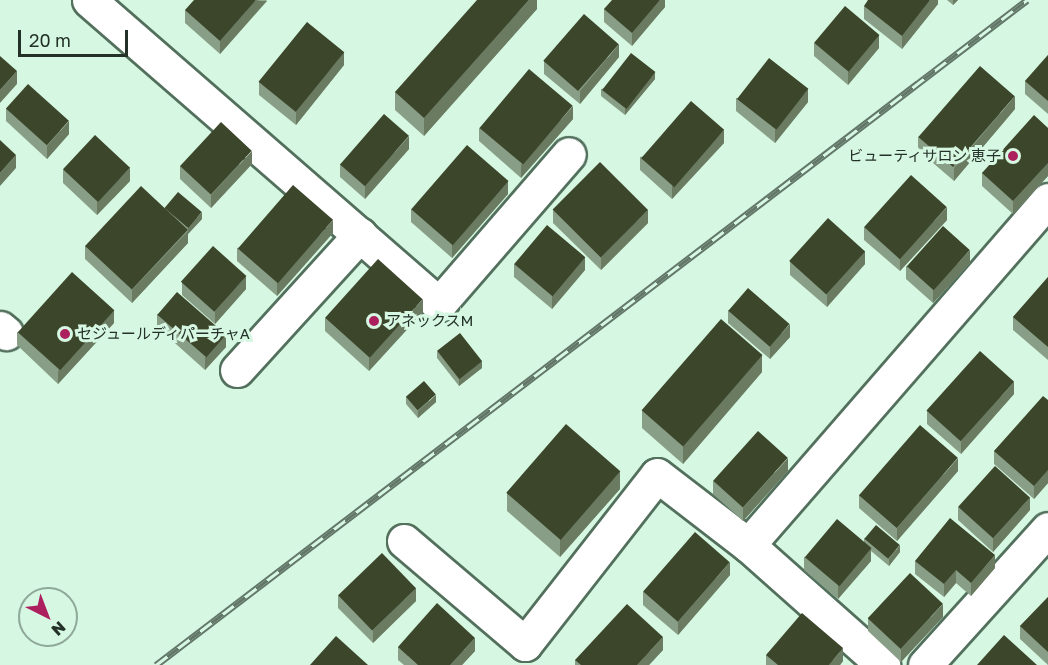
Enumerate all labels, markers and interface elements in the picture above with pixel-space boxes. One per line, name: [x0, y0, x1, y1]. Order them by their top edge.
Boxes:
scale bar: [21, 18, 130, 56]
text: 20 m: [29, 29, 71, 51]
place label: ビューティサロン 恵子: [847, 147, 1001, 165]
marker: ビューティサロン 恵子: [1006, 149, 1020, 163]
place label: アネックスM: [386, 312, 474, 330]
marker: アネックスM: [367, 314, 381, 328]
place label: セジュールディパーチャA: [77, 325, 252, 343]
marker: セジュールディパーチャA: [58, 327, 72, 341]
north arrow: [18, 587, 78, 647]
text: N: [47, 617, 70, 640]

